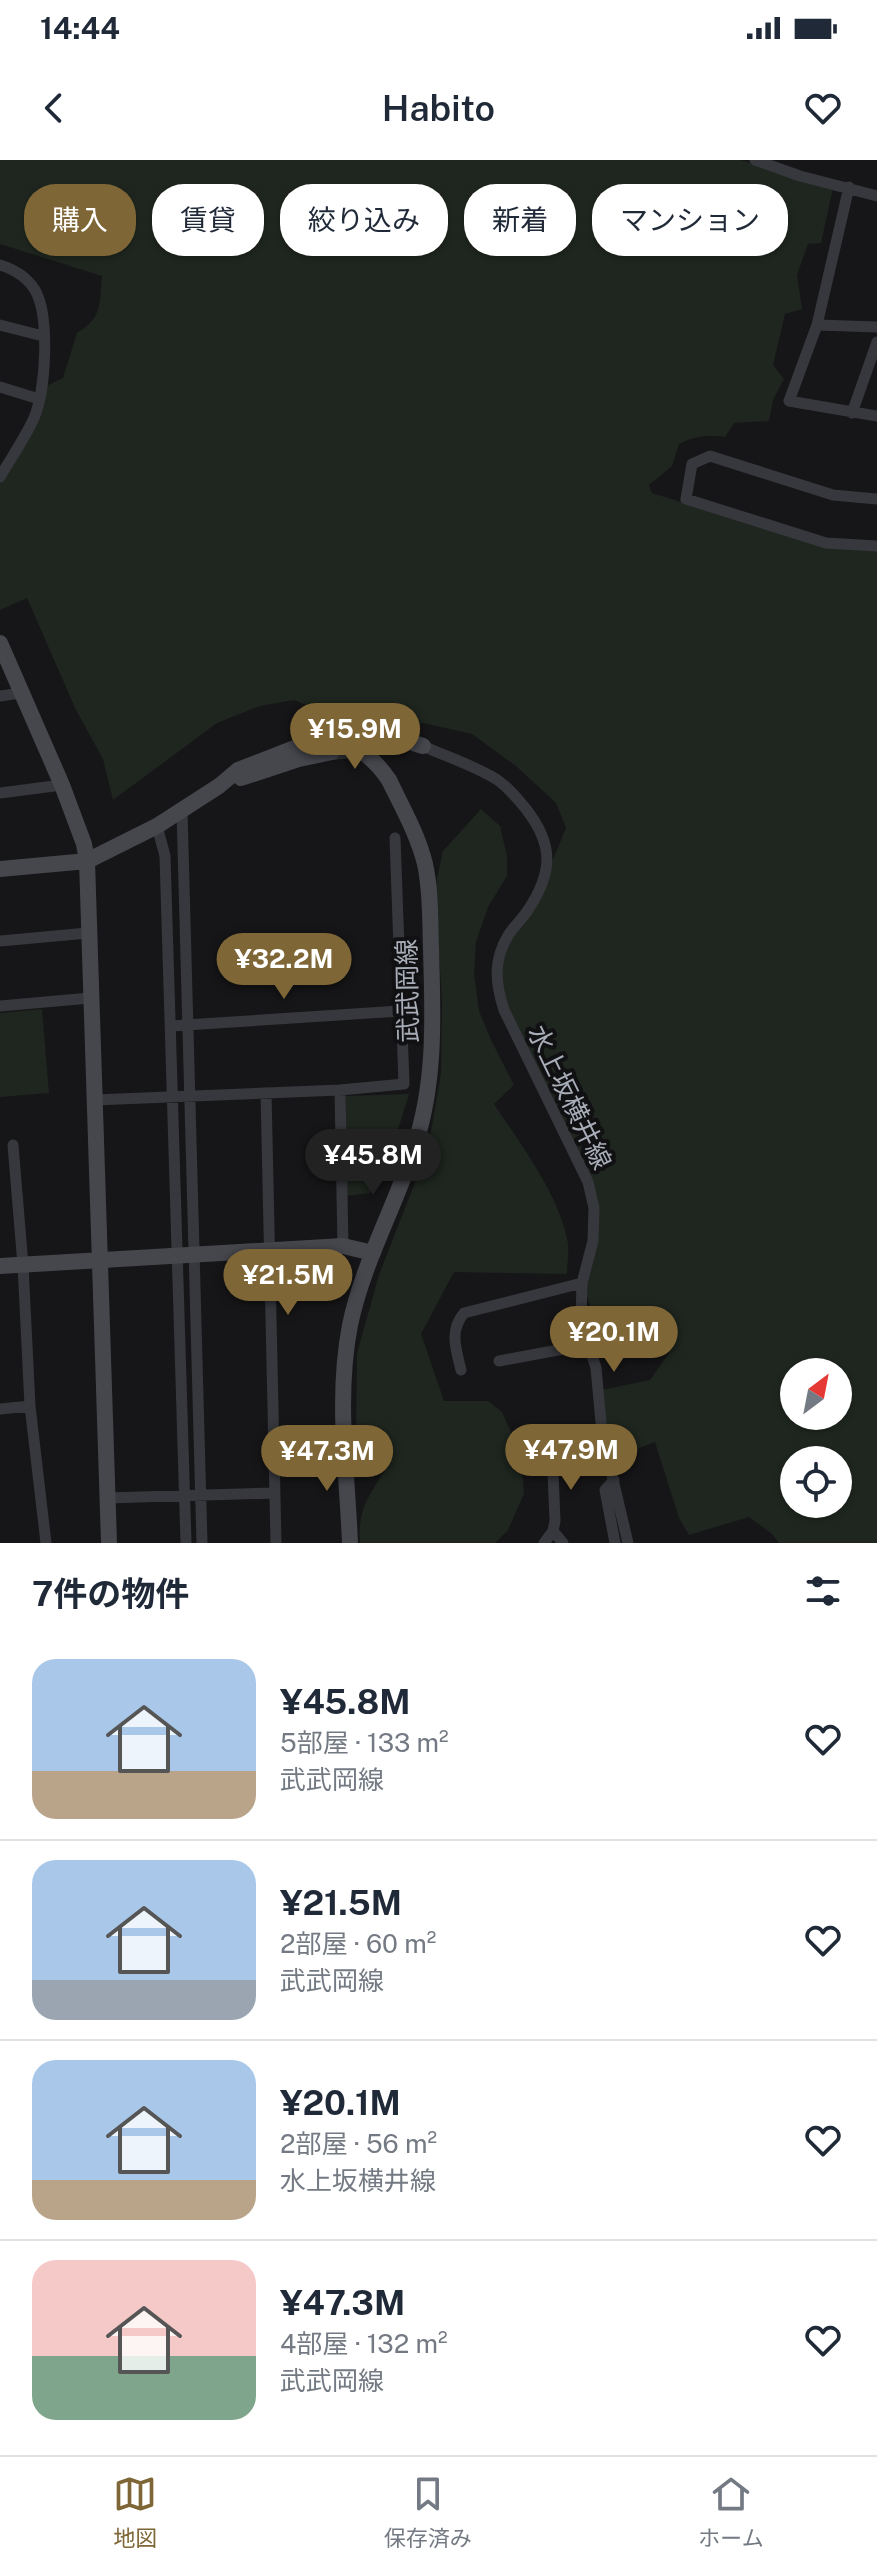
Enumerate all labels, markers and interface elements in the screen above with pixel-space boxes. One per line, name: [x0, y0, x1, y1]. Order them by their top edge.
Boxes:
text: 14:44: [40, 10, 120, 46]
icon: back: [32, 86, 76, 130]
icon: heart: [801, 86, 845, 130]
text: Habito: [382, 87, 495, 129]
chip: 購入: [24, 184, 136, 256]
chip: 賃貸: [152, 184, 264, 256]
chip: 絞り込み: [280, 184, 448, 256]
chip: 新着: [464, 184, 576, 256]
chip: マンション: [592, 184, 788, 256]
pin: ¥15.9M: [290, 703, 420, 771]
text: ¥15.9M: [308, 713, 402, 744]
pin: ¥32.2M: [219, 933, 349, 1001]
street label: 武武岡線: [391, 939, 423, 1043]
text: ¥32.2M: [235, 943, 333, 974]
street label: 水上坂横井線: [522, 1020, 618, 1174]
pin: ¥45.8M: [308, 1129, 438, 1197]
text: ¥45.8M: [323, 1139, 423, 1170]
pin: ¥21.5M: [223, 1249, 353, 1317]
text: ¥21.5M: [241, 1259, 335, 1290]
pin: ¥20.1M: [549, 1306, 679, 1374]
text: ¥20.1M: [568, 1316, 660, 1347]
north arrow: [780, 1358, 852, 1430]
map controls: [780, 1358, 852, 1518]
pin: ¥47.9M: [506, 1424, 636, 1492]
pin: ¥47.3M: [262, 1425, 392, 1493]
text: ¥47.9M: [523, 1434, 619, 1465]
text: ¥47.3M: [279, 1435, 375, 1466]
button: locate: [780, 1446, 852, 1518]
icon: filters: [801, 1569, 845, 1613]
text: 7件の物件: [32, 1574, 189, 1614]
text: ¥45.8M: [280, 1682, 410, 1722]
icon: home: [96, 1691, 192, 1787]
icon: heart: [801, 1717, 845, 1761]
text: 5部屋 · 133 m²: [280, 1727, 449, 1758]
text: 武武岡線: [280, 1764, 384, 1795]
text: ¥21.5M: [280, 1883, 402, 1923]
icon: home: [96, 1892, 192, 1988]
icon: heart: [801, 1918, 845, 1962]
text: 2部屋 · 60 m²: [280, 1928, 436, 1959]
text: 武武岡線: [280, 1965, 384, 1996]
text: ¥20.1M: [280, 2083, 401, 2123]
icon: home: [96, 2092, 192, 2188]
icon: heart: [801, 2118, 845, 2162]
text: 2部屋 · 56 m²: [280, 2128, 437, 2159]
text: 水上坂横井線: [280, 2165, 436, 2196]
text: ¥47.3M: [280, 2283, 405, 2323]
icon: home: [96, 2292, 192, 2388]
icon: heart: [801, 2318, 845, 2362]
text: 4部屋 · 132 m²: [280, 2328, 448, 2359]
text: 武武岡線: [280, 2365, 384, 2396]
tab: 地図: [113, 2472, 157, 2552]
tab: 保存済み: [384, 2472, 472, 2552]
tab: ホーム: [698, 2472, 764, 2552]

